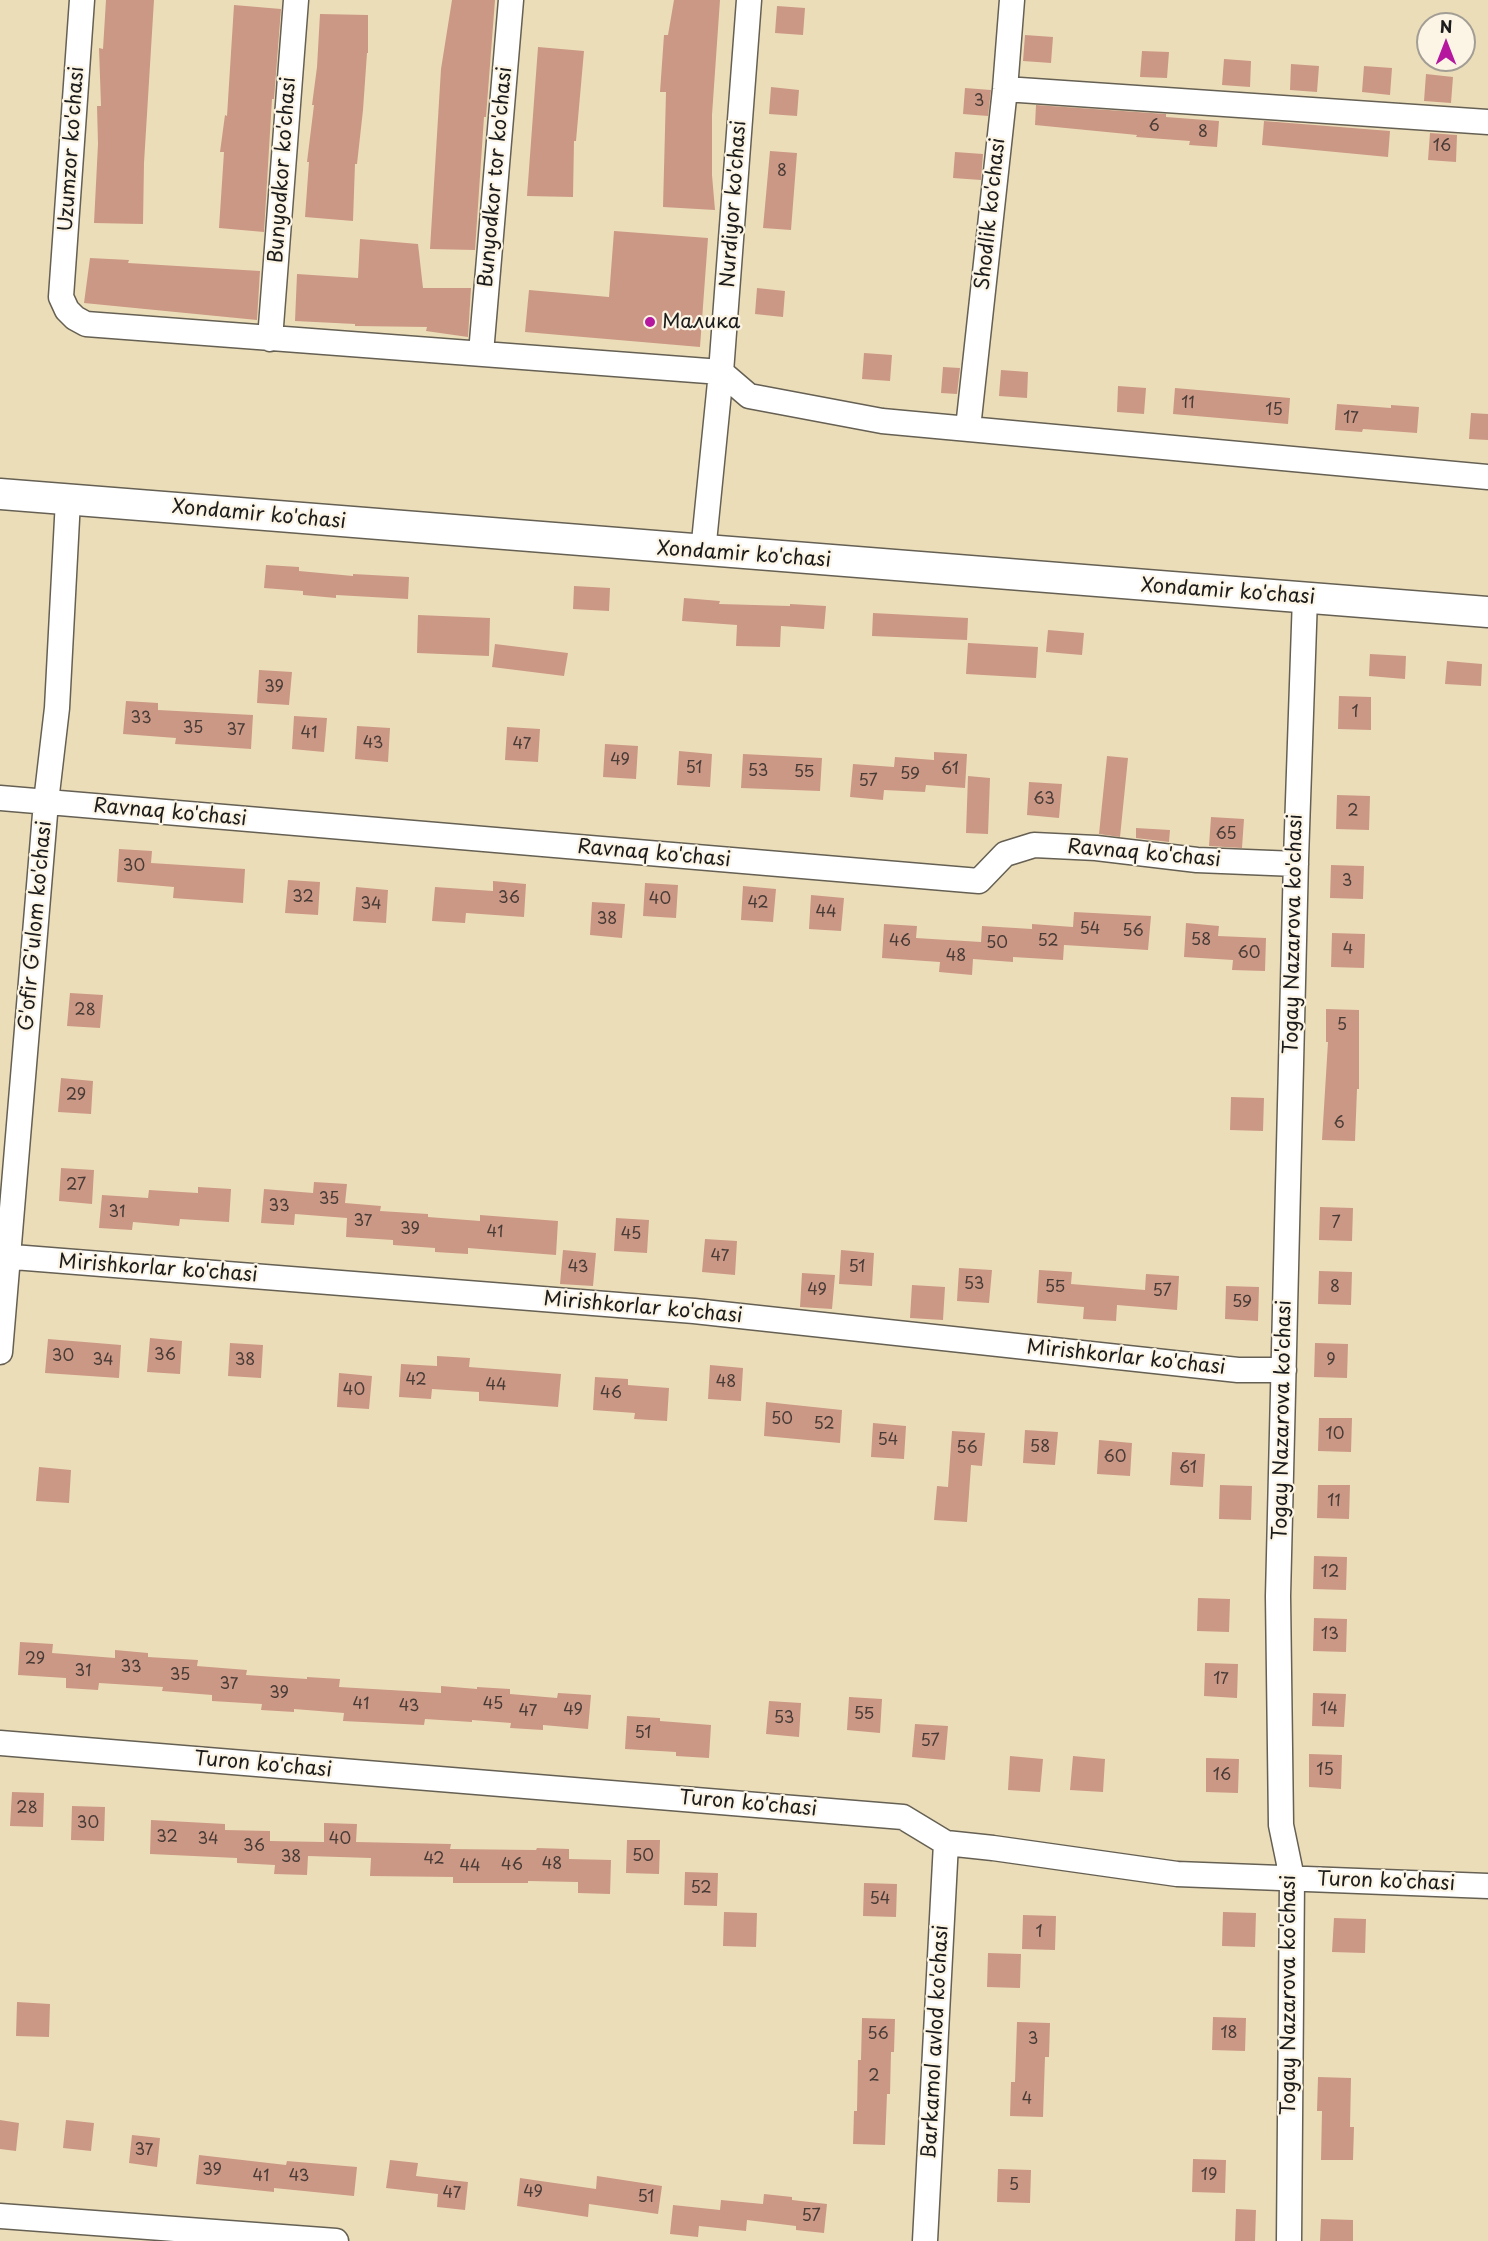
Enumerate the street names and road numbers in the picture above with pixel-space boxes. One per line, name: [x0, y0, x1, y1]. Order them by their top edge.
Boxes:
street label: Uzumzor ko'chasi: [54, 66, 90, 232]
street label: Bunyodkor tor ko'chasi: [474, 66, 518, 288]
street label: Bunyodkor ko'chasi: [265, 76, 301, 264]
street label: Nurdiyor ko'chasi: [716, 120, 752, 288]
street label: Shodlik ko'chasi: [971, 137, 1011, 291]
street label: Xondamir ko'chasi: [171, 495, 347, 535]
street label: Xondamir ko'chasi: [656, 537, 832, 573]
street label: Xondamir ko'chasi: [1140, 574, 1316, 610]
street label: Ravnaq ko'chasi: [92, 794, 248, 832]
street label: Togay Nazarova ko'chasi: [1280, 814, 1308, 1054]
street label: G'ofir G'ulom ko'chasi: [15, 820, 57, 1032]
street label: Ravnaq ko'chasi: [576, 835, 732, 873]
street label: Ravnaq ko'chasi: [1066, 835, 1222, 873]
street label: Mirishkorlar ko'chasi: [58, 1250, 258, 1288]
street label: Mirishkorlar ko'chasi: [542, 1287, 744, 1329]
street label: Togay Nazarova ko'chasi: [1269, 1300, 1297, 1540]
street label: Mirishkorlar ko'chasi: [1025, 1336, 1227, 1380]
street label: Turon ko'chasi: [193, 1747, 333, 1783]
street label: Turon ko'chasi: [678, 1786, 818, 1822]
street label: Turon ko'chasi: [1316, 1868, 1456, 1896]
street label: Togay Nazarova ko'chasi: [1277, 1875, 1301, 2115]
street label: Barkamol avlod ko'chasi: [918, 1924, 954, 2160]

